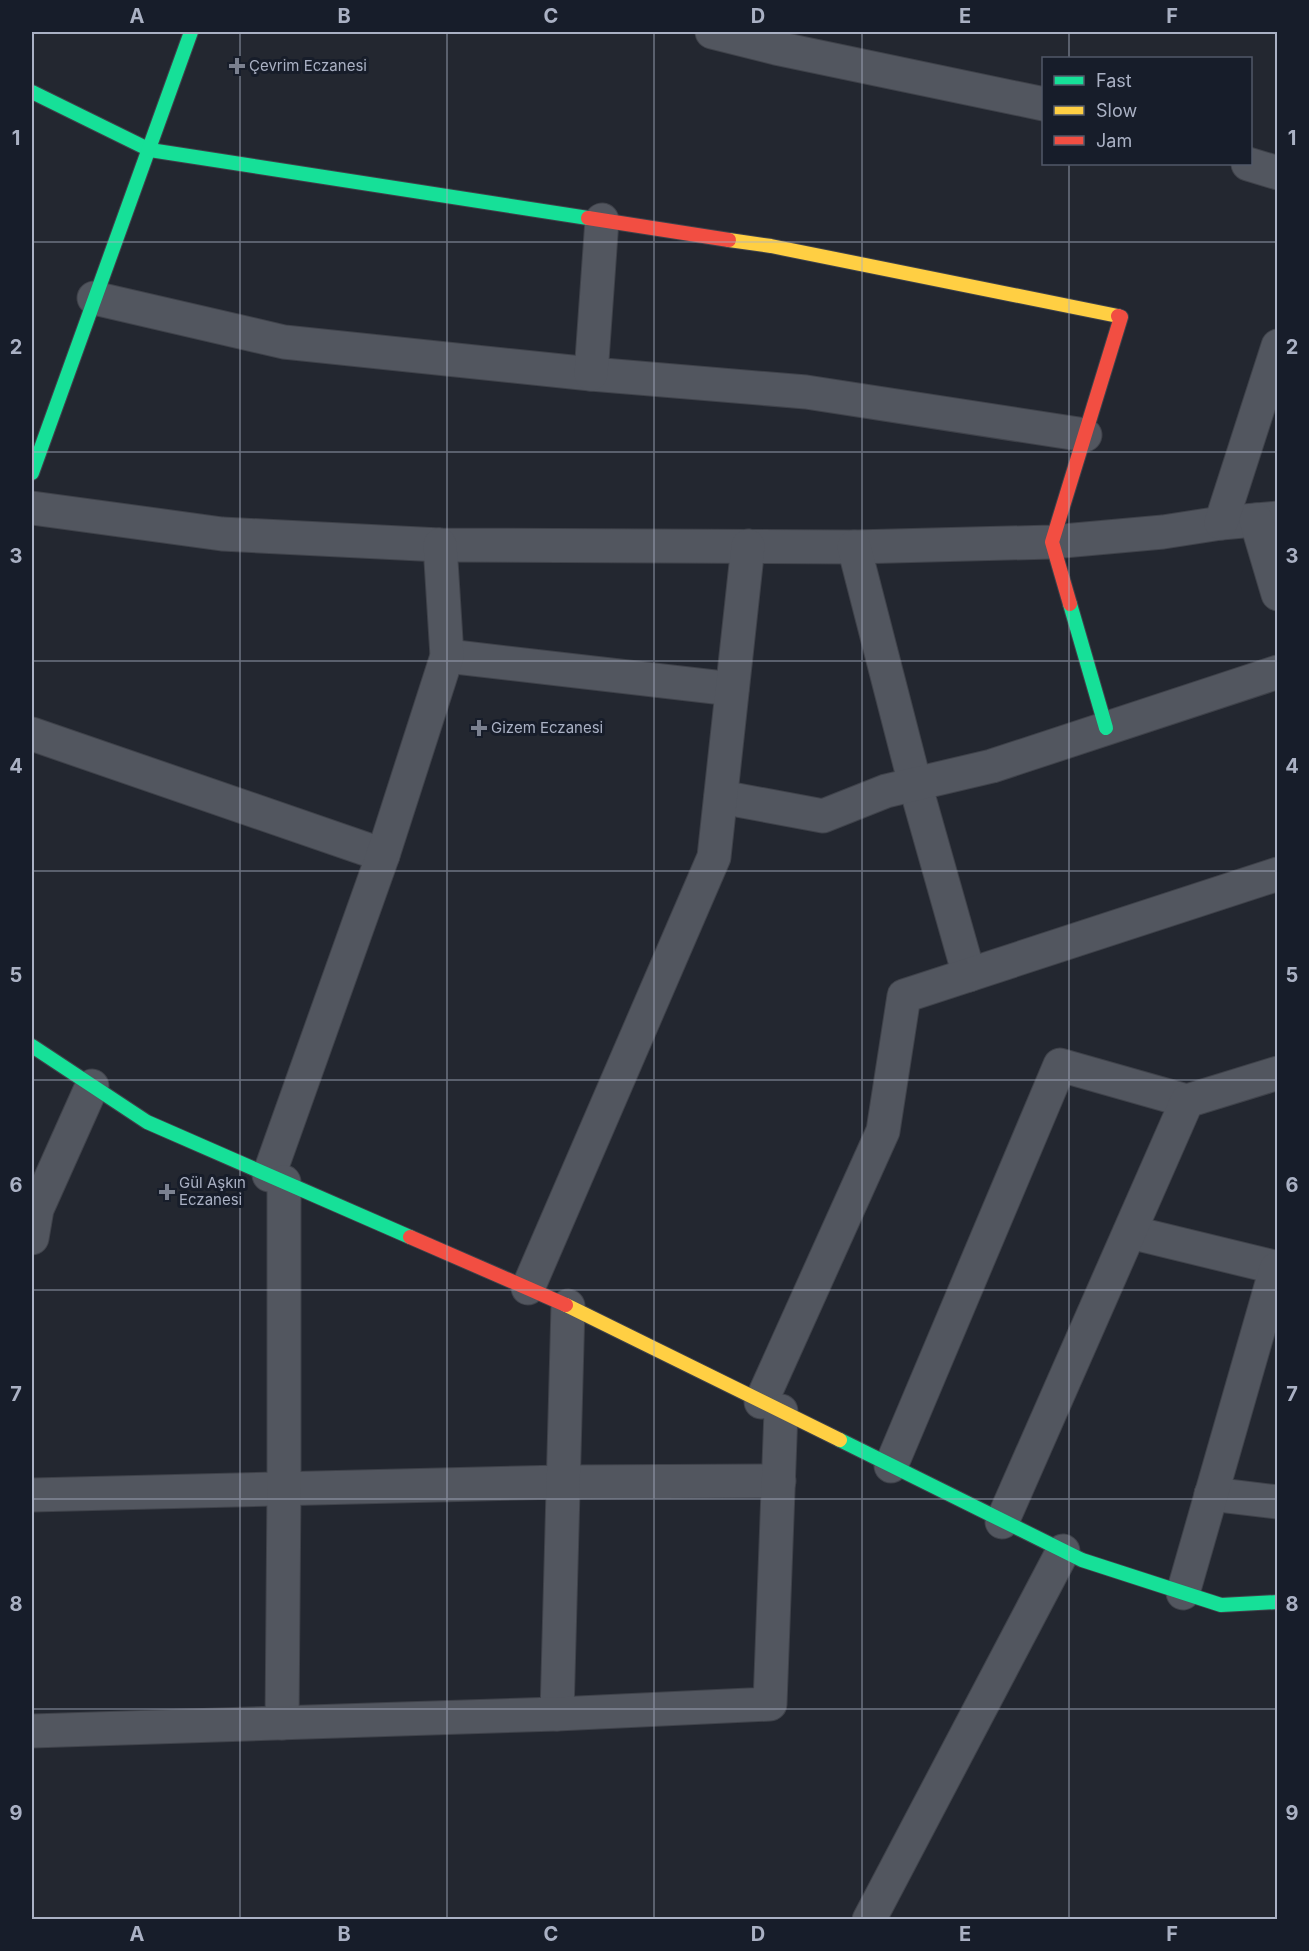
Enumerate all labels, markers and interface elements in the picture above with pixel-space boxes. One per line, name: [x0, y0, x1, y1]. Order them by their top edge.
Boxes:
text: A: [130, 4, 145, 28]
text: B: [337, 4, 351, 28]
text: C: [544, 4, 558, 28]
text: D: [751, 4, 765, 28]
text: E: [959, 4, 971, 28]
text: F: [1166, 4, 1178, 28]
place label: Çevrim Eczanesi: [249, 56, 367, 75]
legend: [1042, 57, 1252, 165]
marker: Çevrim Eczanesi: [230, 59, 244, 73]
text: Fast: [1096, 70, 1132, 91]
text: Slow: [1096, 100, 1137, 121]
text: 1: [12, 126, 20, 150]
text: 1: [1288, 126, 1296, 150]
text: Jam: [1096, 130, 1132, 151]
text: 2: [10, 335, 22, 359]
text: 2: [1286, 335, 1298, 359]
text: 3: [10, 544, 22, 568]
text: 3: [1286, 544, 1298, 568]
place label: Gizem Eczanesi: [491, 718, 603, 737]
marker: Gizem Eczanesi: [472, 721, 486, 735]
text: 4: [9, 754, 23, 778]
text: 4: [1285, 754, 1299, 778]
text: 5: [10, 963, 22, 987]
text: 5: [1286, 963, 1298, 987]
text: 6: [10, 1173, 23, 1197]
place label: Gül Aşkın Eczanesi: [179, 1173, 246, 1209]
text: 6: [1286, 1173, 1299, 1197]
marker: Gül Aşkın Eczanesi: [160, 1185, 174, 1199]
text: 7: [10, 1382, 22, 1406]
text: 7: [1286, 1382, 1298, 1406]
text: 8: [9, 1592, 23, 1616]
text: 8: [1285, 1592, 1299, 1616]
text: 9: [10, 1801, 23, 1825]
text: 9: [1286, 1801, 1299, 1825]
text: A: [130, 1922, 145, 1946]
text: B: [337, 1922, 351, 1946]
text: C: [544, 1922, 558, 1946]
text: D: [751, 1922, 765, 1946]
text: E: [959, 1922, 971, 1946]
text: F: [1166, 1922, 1178, 1946]

